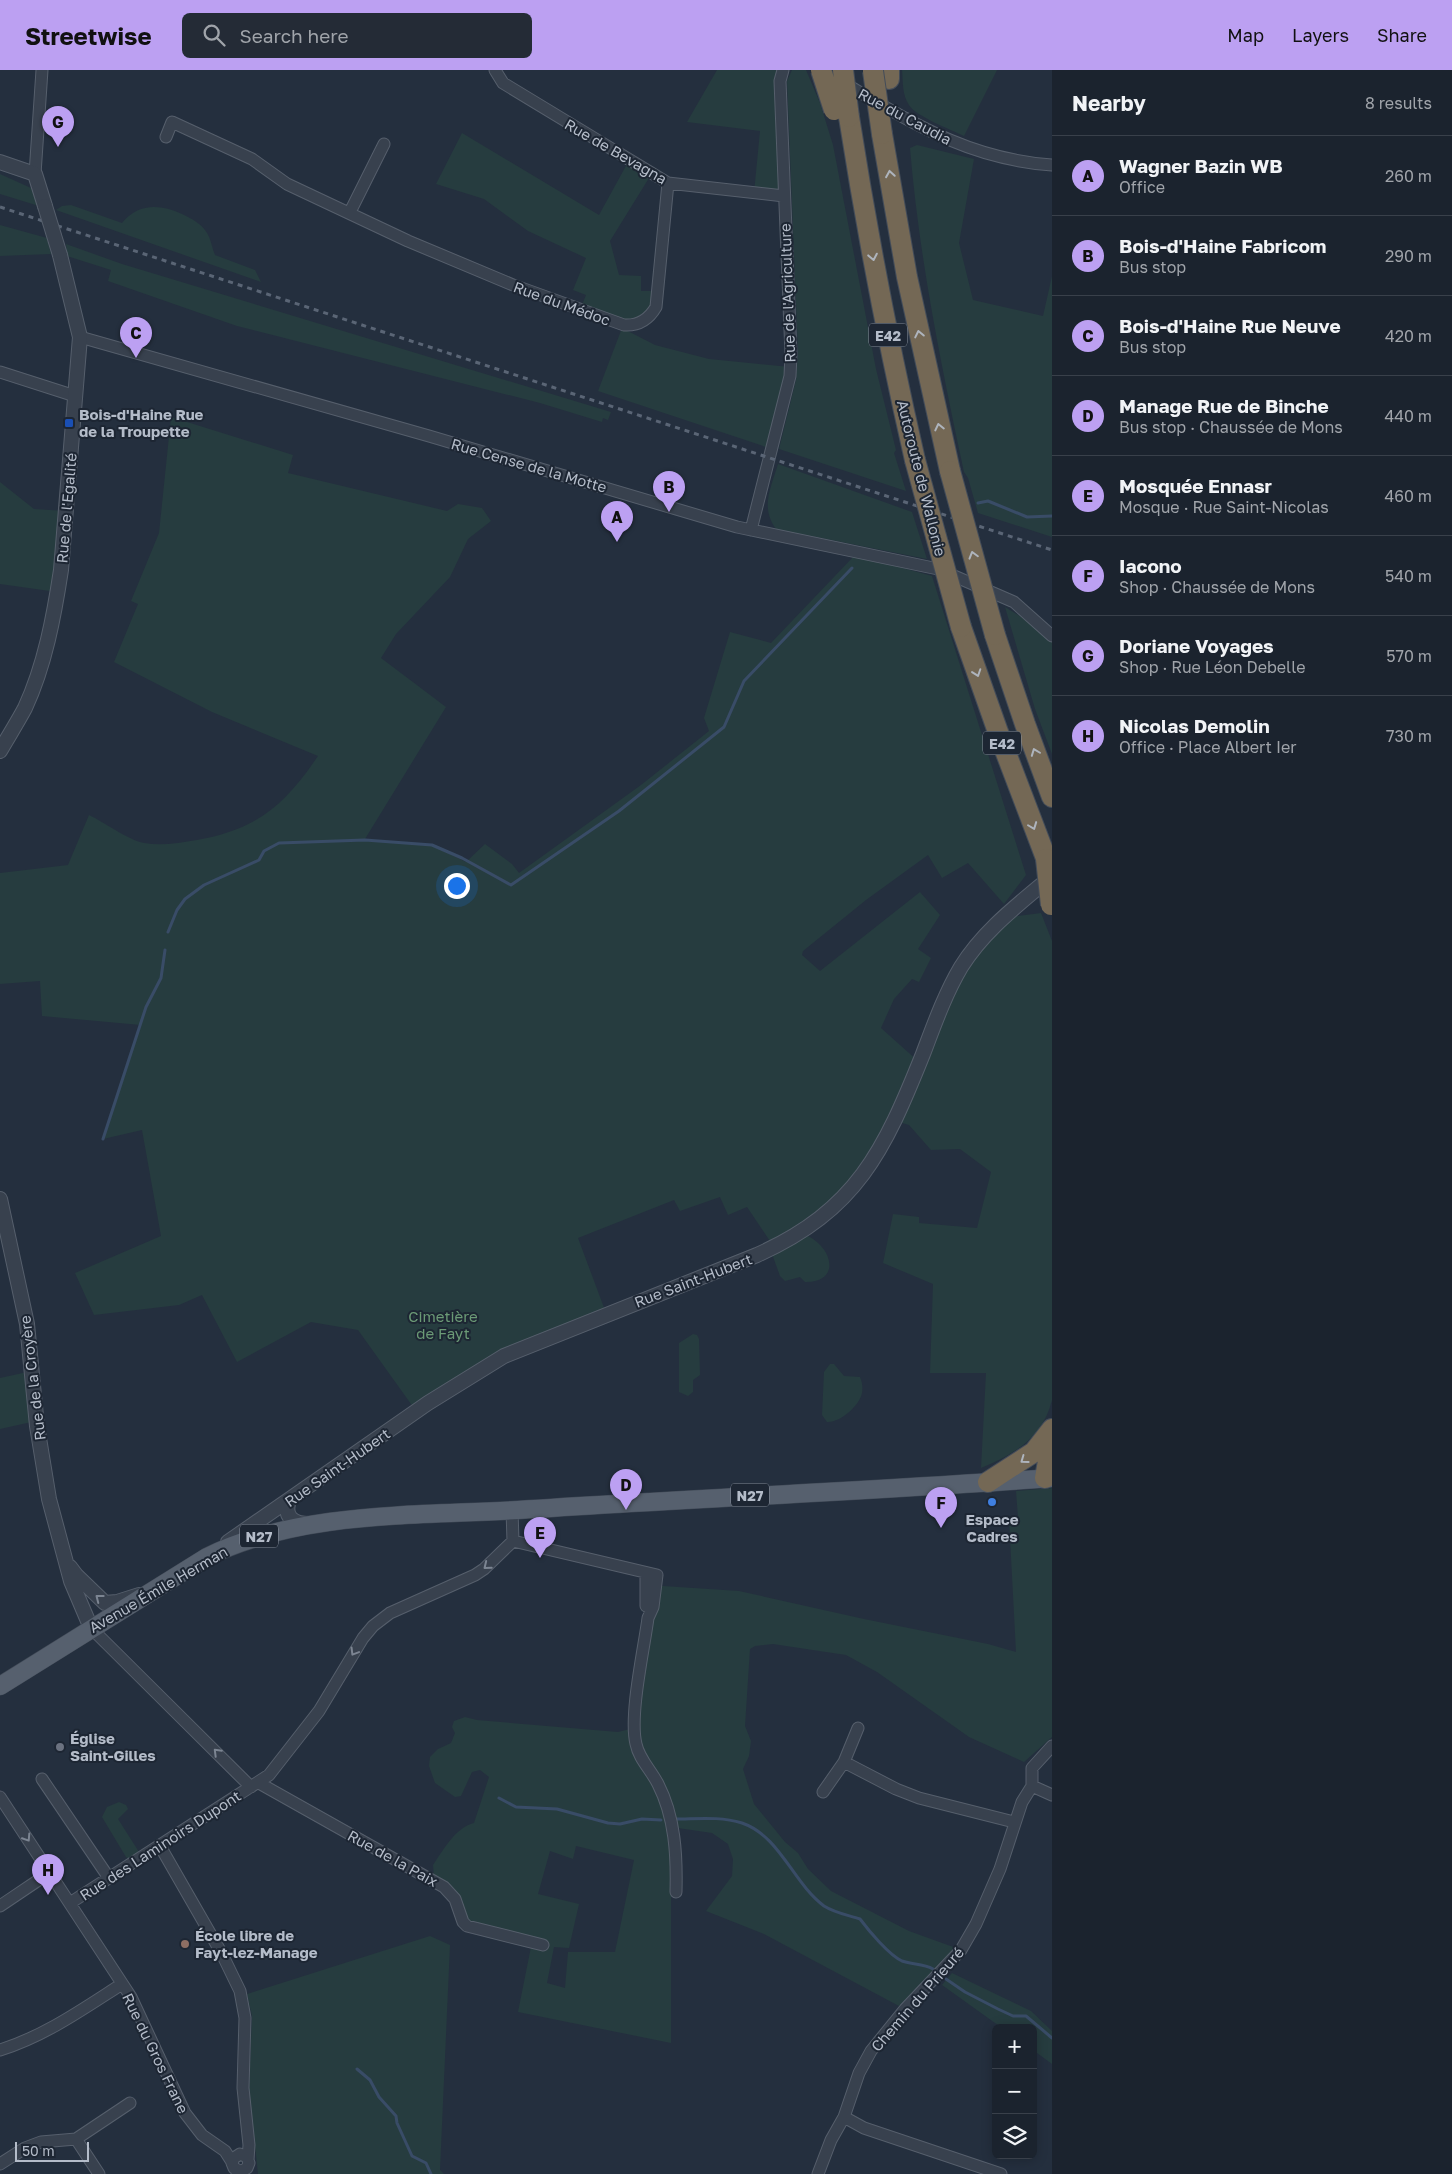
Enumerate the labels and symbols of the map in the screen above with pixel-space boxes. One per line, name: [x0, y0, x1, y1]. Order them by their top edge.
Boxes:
street label: Rue du Caudia: [855, 84, 955, 148]
pin: G: [42, 106, 74, 147]
street label: Rue de Bevagna: [562, 114, 670, 188]
one-way arrow: [885, 170, 895, 179]
street label: Rue de l'Agriculture: [776, 223, 798, 363]
one-way arrow: [867, 252, 878, 261]
street label: Rue du Médoc: [511, 277, 613, 329]
pin: C: [120, 317, 152, 358]
road number: E42: [869, 324, 907, 346]
one-way arrow: [914, 330, 924, 338]
street label: Autoroute de Wallonie: [894, 398, 950, 558]
place label: Bois-d'Haine Rue de la Troupette: [79, 405, 204, 440]
marker: Bois-d'Haine Rue de la Troupette: [63, 417, 75, 429]
one-way arrow: [934, 422, 945, 431]
street label: Rue Cense de la Motte: [449, 434, 609, 496]
street label: Rue de l'Egalité: [52, 452, 80, 564]
pin: B: [653, 471, 685, 512]
pin: A: [601, 501, 633, 542]
one-way arrow: [968, 550, 979, 559]
one-way arrow: [972, 668, 982, 677]
road number: E42: [983, 731, 1021, 754]
one-way arrow: [1031, 748, 1041, 756]
one-way arrow: [1027, 821, 1037, 829]
your location: [444, 873, 470, 899]
street label: Rue Saint-Hubert: [632, 1249, 754, 1311]
park label: Cimetière de Fayt: [408, 1307, 478, 1342]
street label: Rue de la Croyère: [15, 1314, 49, 1442]
street label: Rue Saint-Hubert: [281, 1424, 393, 1510]
one-way arrow: [1020, 1454, 1030, 1463]
pin: D: [610, 1469, 642, 1510]
road number: N27: [731, 1484, 769, 1506]
pin: F: [925, 1487, 957, 1528]
marker: Espace Cadres: [986, 1496, 998, 1508]
place label: Espace Cadres: [965, 1510, 1019, 1545]
pin: E: [524, 1517, 556, 1558]
road number: N27: [240, 1524, 278, 1548]
street label: Avenue Émile Herman: [85, 1542, 231, 1636]
one-way arrow: [484, 1560, 493, 1569]
one-way arrow: [96, 1595, 105, 1603]
one-way arrow: [351, 1647, 361, 1656]
place label: Église Saint-Gilles: [70, 1729, 156, 1764]
marker: Église Saint-Gilles: [54, 1741, 66, 1753]
one-way arrow: [214, 1749, 223, 1758]
street label: Rue des Laminoirs Dupont: [76, 1786, 244, 1904]
street label: Rue de la Paix: [345, 1826, 441, 1890]
one-way arrow: [20, 1833, 30, 1842]
pin: H: [32, 1854, 64, 1895]
place label: École libre de Fayt-lez-Manage: [195, 1926, 318, 1961]
marker: École libre de Fayt-lez-Manage: [179, 1938, 191, 1950]
street label: Chemin du Prieuré: [867, 1943, 967, 2055]
street label: Rue du Gros Frane: [119, 1990, 193, 2116]
scale bar: [15, 2139, 89, 2162]

